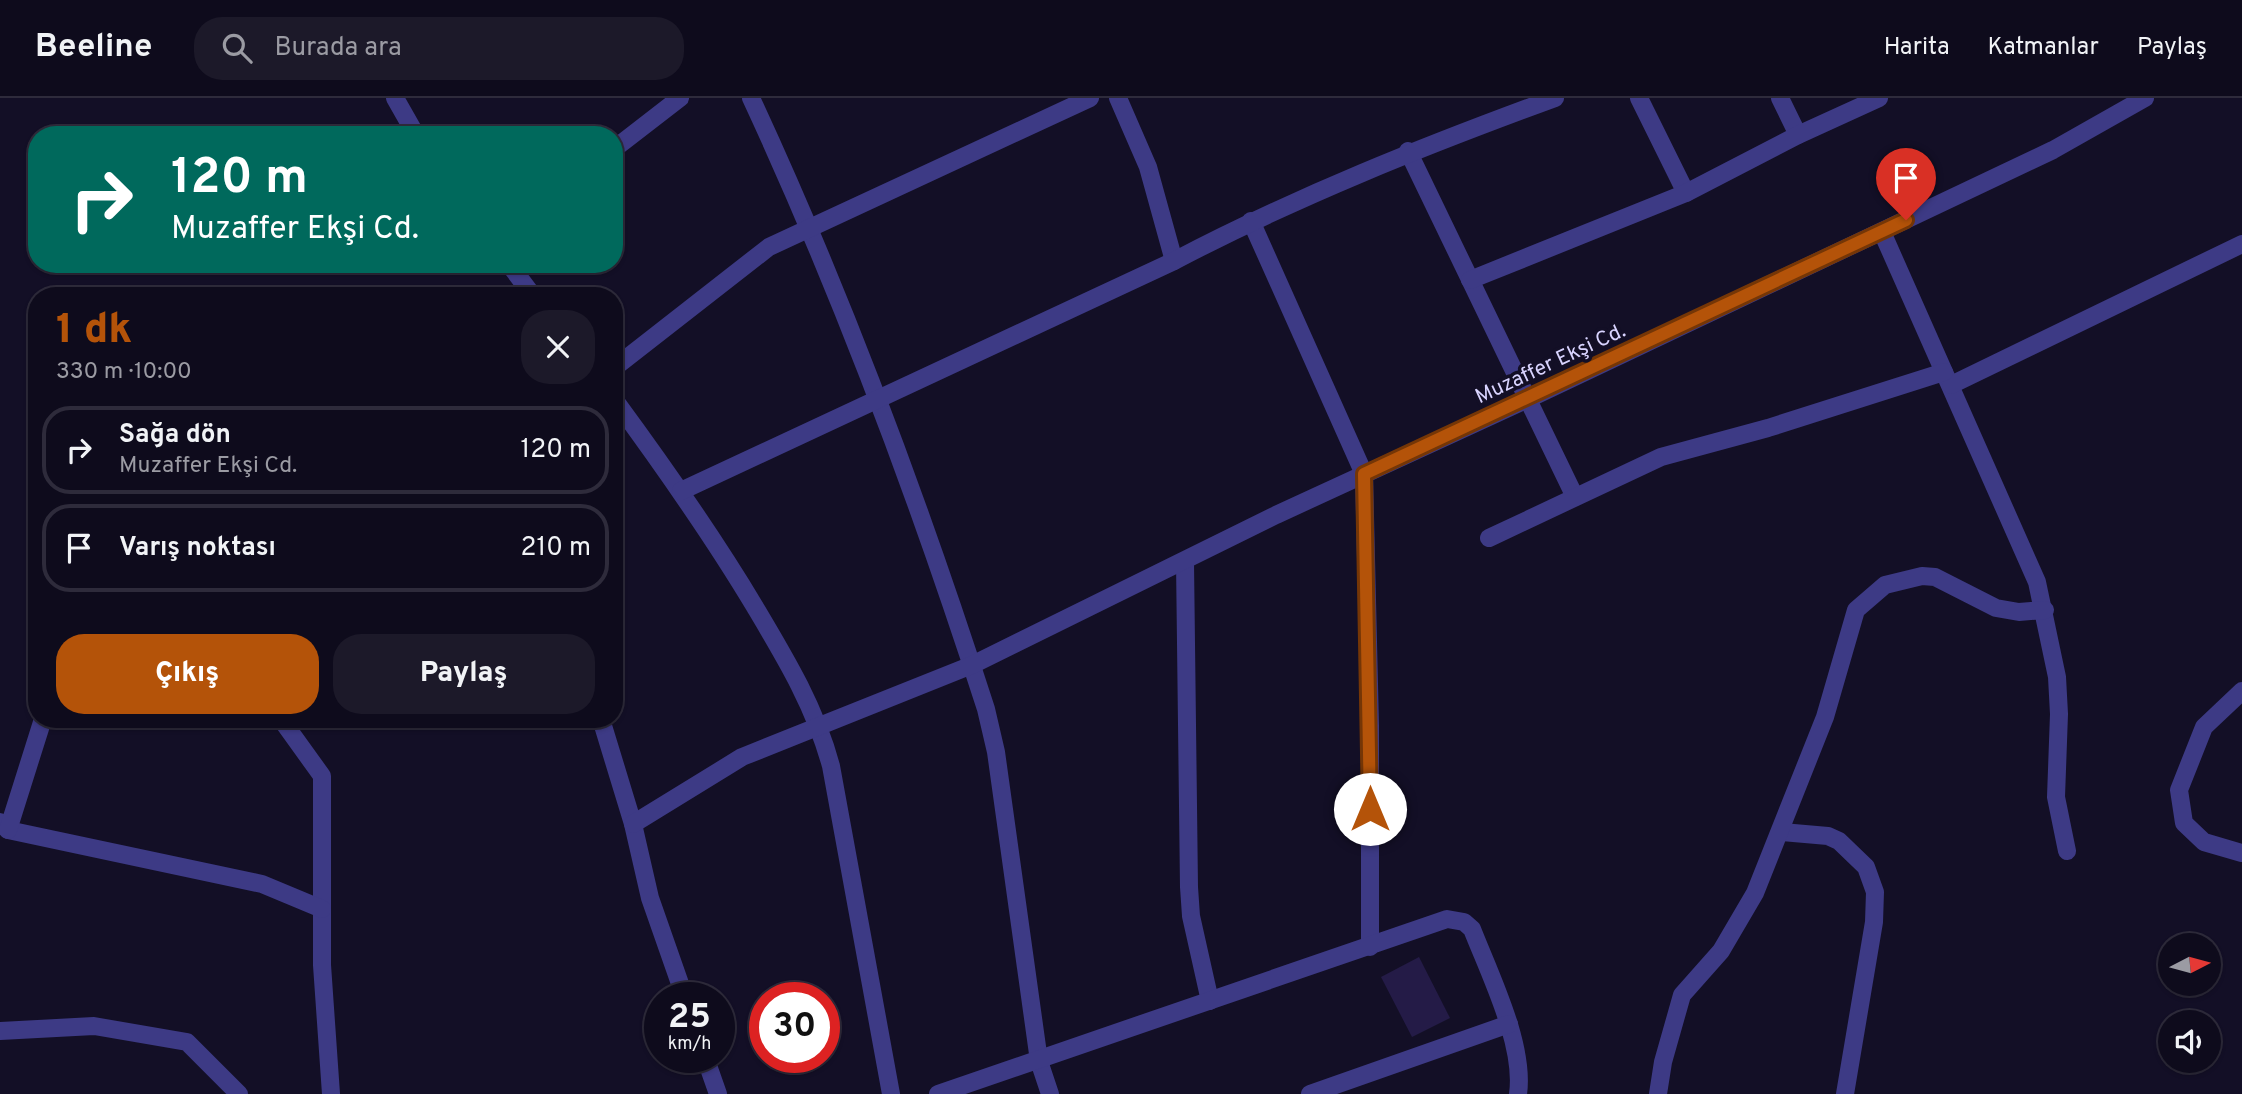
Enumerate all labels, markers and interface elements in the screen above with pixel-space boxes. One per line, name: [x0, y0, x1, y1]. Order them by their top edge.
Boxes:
search box: [194, 17, 684, 80]
text: Beeline: [35, 27, 152, 69]
icon: search: [218, 29, 256, 67]
text: Burada ara: [274, 32, 402, 65]
text: Harita: [1884, 33, 1950, 63]
text: Katmanlar: [1988, 33, 2099, 63]
text: Paylaş: [2137, 33, 2207, 63]
pin: [1876, 148, 1936, 220]
text: 120 m: [171, 149, 308, 211]
icon: right: [56, 154, 147, 245]
icon: arrive: [1887, 159, 1925, 197]
text: Muzaffer Ekşi Cd.: [171, 210, 419, 250]
text: 1 dk: [56, 305, 132, 358]
button: close: [521, 310, 595, 384]
street label: Muzaffer Ekşi Cd.: [1471, 318, 1630, 411]
text: 330 m · 10:00: [56, 358, 192, 387]
text: Sağa dön: [119, 419, 231, 452]
icon: right: [60, 431, 98, 469]
text: 120 m: [521, 434, 591, 467]
text: Muzaffer Ekşi Cd.: [119, 452, 297, 481]
icon: arrive: [60, 529, 98, 567]
text: Varış noktası: [119, 532, 276, 565]
text: 210 m: [521, 532, 591, 565]
button: Çıkış: [56, 634, 319, 714]
button: Paylaş: [333, 634, 595, 714]
position arrow: [1333, 772, 1407, 846]
north arrow: [2158, 933, 2221, 996]
map controls: [2158, 933, 2221, 1073]
speed limit sign: 30: [749, 982, 840, 1073]
text: 25: [668, 996, 711, 1040]
button: sound: [2158, 1010, 2221, 1073]
text: km/h: [668, 1033, 711, 1056]

